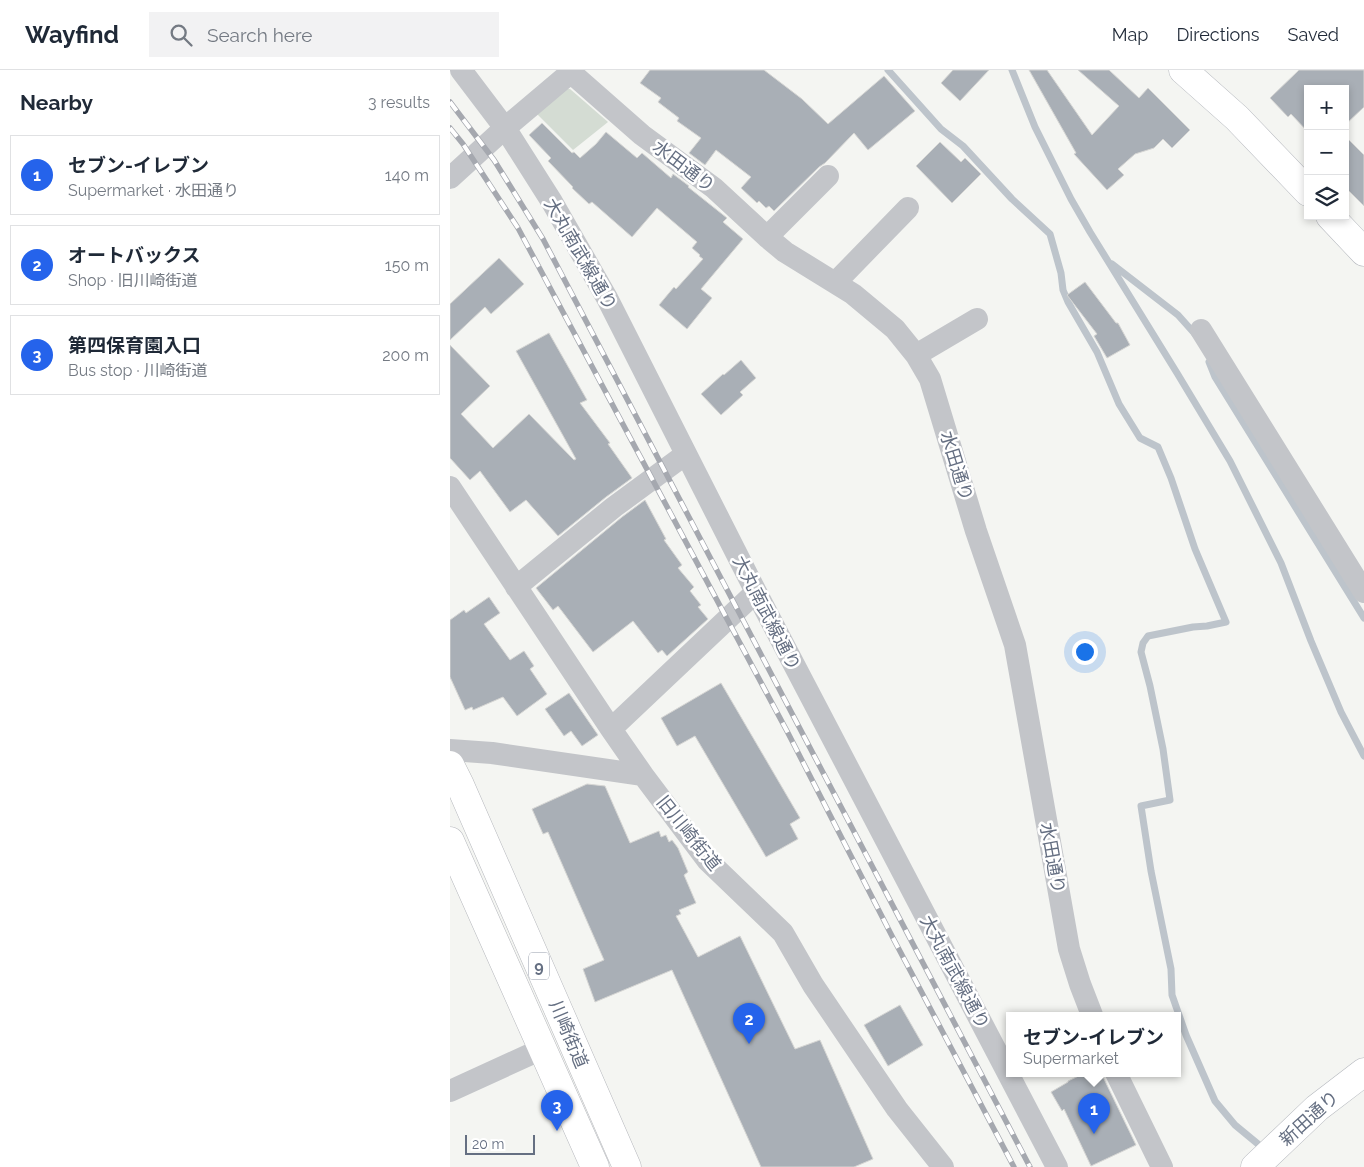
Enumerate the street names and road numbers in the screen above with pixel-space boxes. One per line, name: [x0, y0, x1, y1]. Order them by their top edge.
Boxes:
street label: 水田通り: [649, 136, 719, 196]
street label: 大丸南武線通り: [540, 194, 622, 314]
street label: 水田通り: [936, 429, 978, 503]
street label: 大丸南武線通り: [729, 552, 805, 674]
street label: 旧川崎街道: [653, 791, 725, 875]
street label: 水田通り: [1036, 821, 1070, 895]
street label: 大丸南武線通り: [916, 911, 994, 1033]
road number: 9: [529, 952, 549, 979]
street label: 川崎街道: [545, 997, 593, 1071]
street label: 新田通り: [1275, 1086, 1343, 1150]

